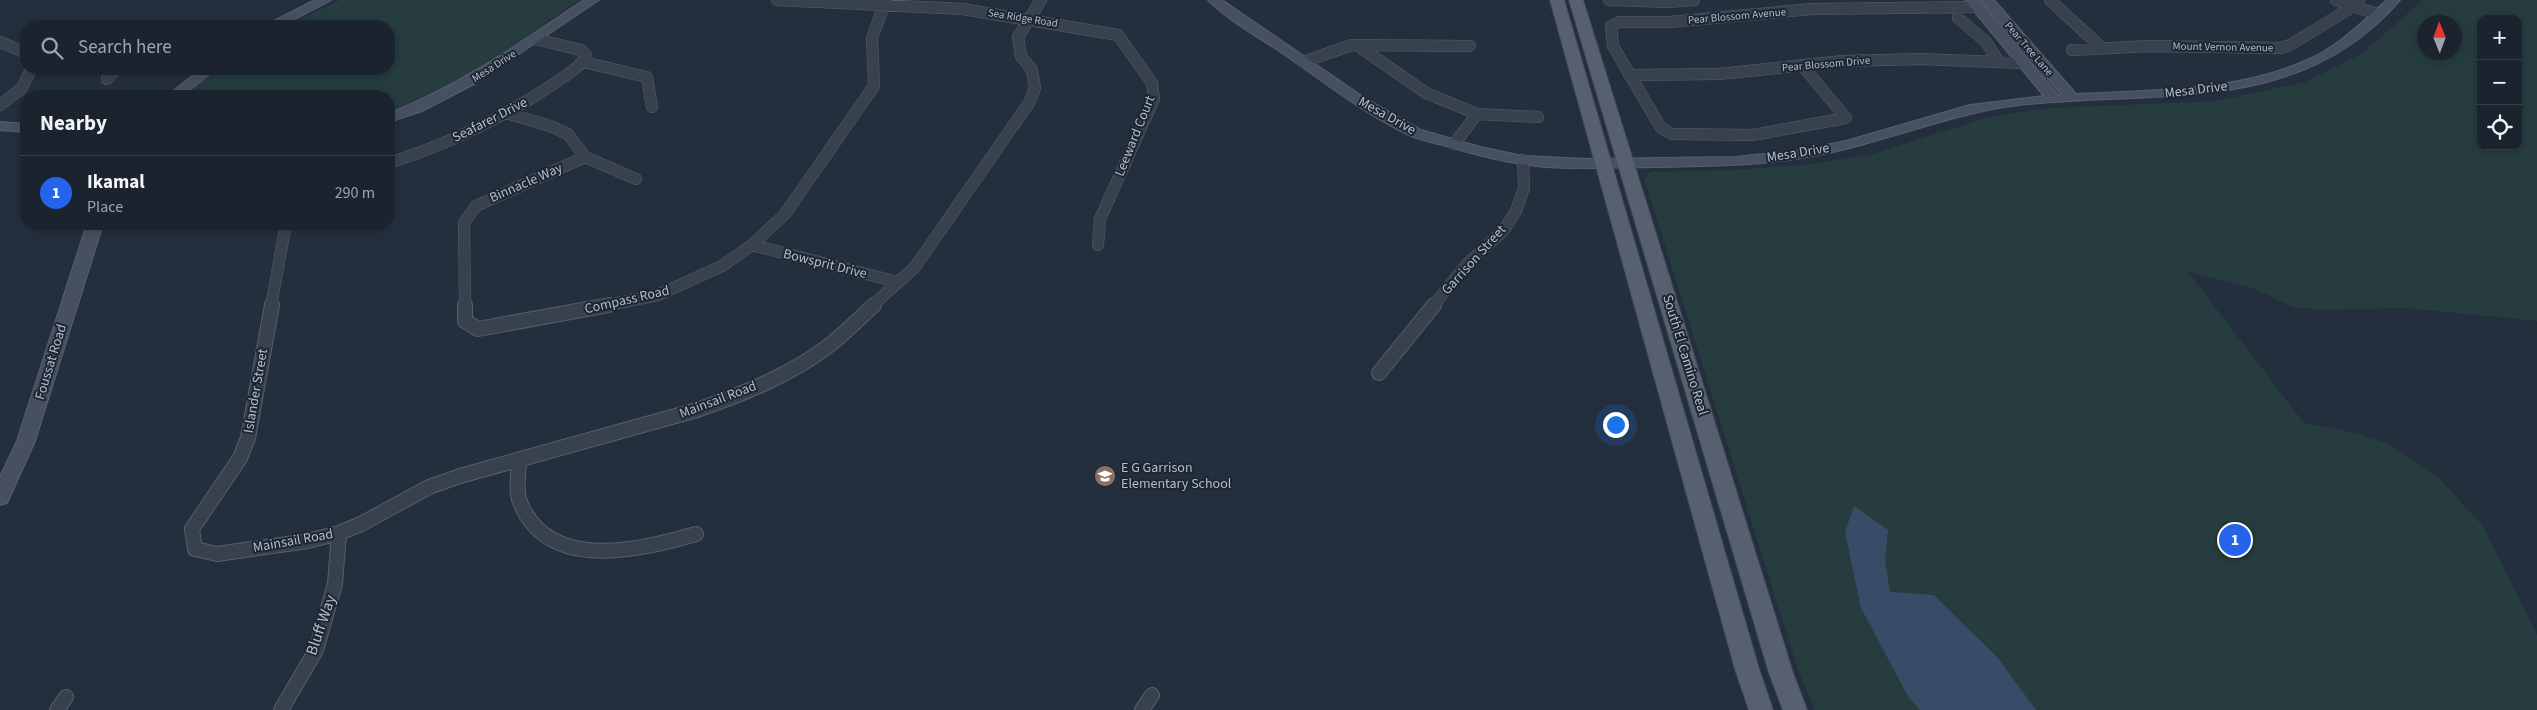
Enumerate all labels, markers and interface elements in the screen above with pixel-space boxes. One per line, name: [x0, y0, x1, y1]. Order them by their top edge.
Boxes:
street label: Pear Blossom Avenue: [1687, 4, 1787, 28]
street label: Sea Ridge Road: [987, 5, 1059, 31]
north arrow: [2417, 15, 2462, 60]
map controls: [2477, 15, 2522, 150]
button: +: [2477, 15, 2522, 60]
street label: Pear Tree Lane: [2001, 19, 2057, 80]
search box: [20, 20, 395, 75]
icon: search: [38, 34, 66, 62]
text: Search here: [78, 34, 172, 61]
street label: Mount Vernon Avenue: [2173, 39, 2274, 55]
street label: Mesa Drive: [469, 46, 519, 86]
street label: Pear Blossom Drive: [1781, 53, 1871, 75]
button: −: [2477, 60, 2522, 105]
street label: Mesa Drive: [2163, 76, 2229, 104]
street label: Seafarer Drive: [449, 92, 531, 147]
street label: Leeward Court: [1110, 92, 1160, 179]
street label: Mesa Drive: [1355, 92, 1420, 140]
button: locate: [2477, 105, 2522, 150]
text: Nearby: [40, 108, 107, 138]
street label: Mesa Drive: [1765, 138, 1831, 168]
street label: Binnacle Way: [486, 158, 566, 208]
text: Ikamal: [87, 169, 145, 196]
text: 1: [52, 182, 60, 204]
text: 290 m: [335, 182, 375, 204]
text: Place: [87, 196, 123, 218]
street label: Garrison Street: [1437, 220, 1511, 299]
street label: Bowsprit Drive: [781, 244, 869, 284]
street label: Compass Road: [583, 281, 671, 319]
street label: South El Camino Real: [1657, 292, 1713, 418]
street label: Foussat Road: [30, 322, 72, 402]
street label: Islander Street: [239, 347, 273, 435]
street label: Mainsail Road: [677, 376, 759, 424]
your location: [1603, 412, 1629, 438]
place label: E G Garrison Elementary School: [1121, 458, 1232, 494]
school or university icon: E G Garrison Elementary School: [1093, 464, 1117, 488]
pin: 1: [2219, 521, 2251, 559]
street label: Mainsail Road: [251, 524, 335, 558]
street label: Bluff Way: [300, 591, 342, 658]

